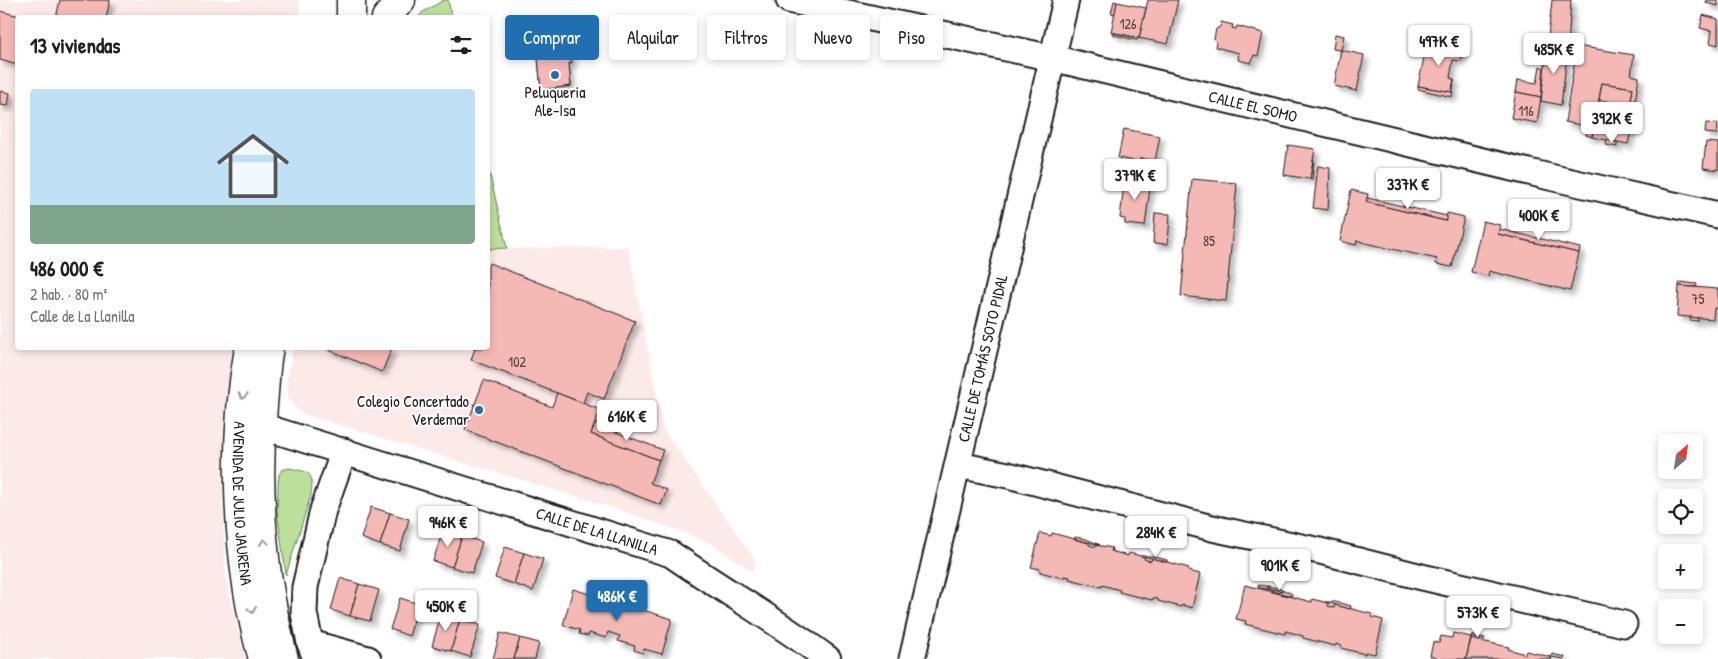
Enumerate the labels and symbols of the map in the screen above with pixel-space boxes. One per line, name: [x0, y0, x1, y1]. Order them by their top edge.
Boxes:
house number: 126: [1119, 14, 1137, 33]
pin: 497K €: [1398, 24, 1480, 67]
pin: 485K €: [1513, 32, 1595, 75]
marker: Peluqueria Ale-Isa: [549, 69, 561, 81]
place label: Peluqueria Ale-Isa: [525, 81, 585, 121]
street label: CALLE EL SOMO: [1206, 85, 1300, 127]
house number: 116: [1518, 101, 1534, 120]
pin: 392K €: [1571, 102, 1653, 144]
pin: 379K €: [1094, 158, 1176, 201]
pin: 337K €: [1367, 168, 1449, 210]
pin: 400K €: [1498, 198, 1580, 241]
house number: 85: [1203, 231, 1215, 250]
street label: CALLE DE TOMÁS SOTO PIDAL: [952, 272, 1013, 444]
house number: 75: [1692, 289, 1705, 308]
house number: 102: [508, 352, 526, 371]
place label: Colegio Concertado Verdemar: [357, 390, 470, 430]
one-way arrow: [238, 392, 249, 400]
pin: 616K €: [586, 400, 668, 442]
marker: Colegio Concertado Verdemar: [473, 404, 485, 416]
street label: AVENIDA DE JULIO JAURENA: [228, 421, 258, 587]
north arrow: [1658, 434, 1702, 479]
street label: CALLE DE LA LLANILLA: [533, 502, 661, 560]
pin: 946K €: [407, 506, 489, 548]
pin: 284K €: [1115, 516, 1197, 558]
one-way arrow: [259, 538, 269, 547]
pin: 901K €: [1239, 548, 1321, 591]
pin: 486K €: [576, 580, 658, 622]
pin: 450K €: [405, 590, 487, 632]
pin: 573K €: [1437, 596, 1519, 638]
one-way arrow: [247, 605, 257, 614]

